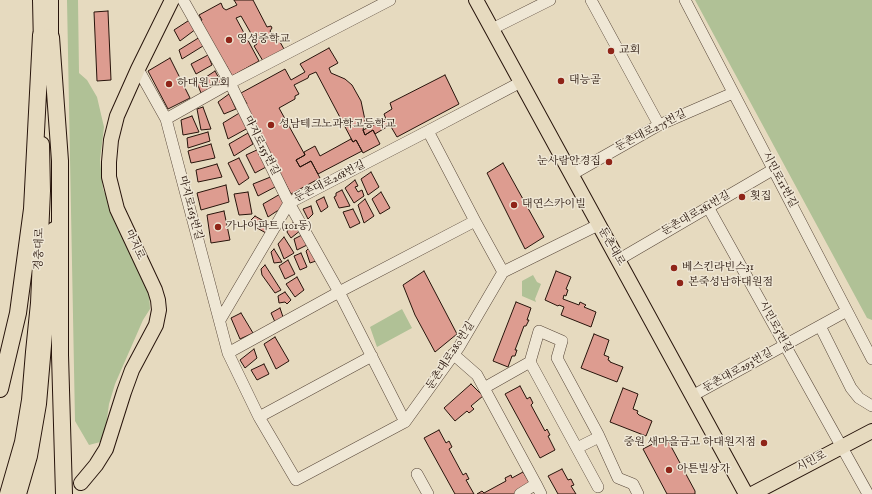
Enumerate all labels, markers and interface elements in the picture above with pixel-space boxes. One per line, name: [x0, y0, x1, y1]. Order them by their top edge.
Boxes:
place label: 영성중학교: [237, 33, 290, 47]
marker: 영성중학교: [224, 35, 234, 45]
place label: 교회: [619, 44, 640, 58]
marker: 교회: [606, 46, 616, 56]
place label: 태능골: [569, 74, 601, 88]
marker: 태능골: [556, 76, 566, 86]
place label: 하대원교회: [177, 77, 230, 91]
marker: 하대원교회: [164, 79, 174, 89]
street label: 둔촌대로275번길: [613, 107, 689, 155]
street label: 마지로155번길: [240, 114, 282, 178]
place label: 성남테크노과학고등학교: [279, 118, 396, 132]
marker: 성남테크노과학고등학교: [266, 120, 276, 130]
street label: 시민로11번길: [759, 150, 799, 210]
place label: 눈사람안경집: [537, 155, 601, 169]
marker: 눈사람안경집: [604, 157, 614, 167]
street label: 둔촌대로268번길: [292, 158, 368, 206]
street label: 마지로163번길: [175, 174, 205, 242]
street label: 둔촌대로281번길: [659, 189, 733, 239]
place label: 횟집: [750, 190, 771, 204]
marker: 횟집: [737, 192, 747, 202]
place label: 태연스카이빌: [522, 198, 586, 212]
marker: 태연스카이빌: [509, 200, 519, 210]
place label: 가나아파트 (101동): [226, 220, 311, 234]
marker: 가나아파트 (101동): [213, 222, 223, 232]
street label: 둔촌대로: [595, 225, 627, 269]
street label: 경충대로: [33, 228, 47, 270]
street label: 마지로: [121, 228, 147, 262]
place label: 베스킨라빈스31: [682, 261, 754, 275]
marker: 베스킨라빈스31: [669, 263, 679, 273]
place label: 본죽성남하대원점: [688, 276, 773, 290]
marker: 본죽성남하대원점: [675, 278, 685, 288]
street label: 시민로5번길: [755, 299, 795, 355]
street label: 둔촌대로280번길: [424, 319, 478, 393]
street label: 둔촌대로293번길: [701, 346, 775, 396]
place label: 중원 새마을금고 하대원지점: [624, 436, 756, 450]
marker: 중원 새마을금고 하대원지점: [759, 438, 769, 448]
street label: 시민로: [795, 449, 829, 475]
place label: 아튼빌상가: [677, 463, 730, 477]
marker: 아튼빌상가: [664, 465, 674, 475]

